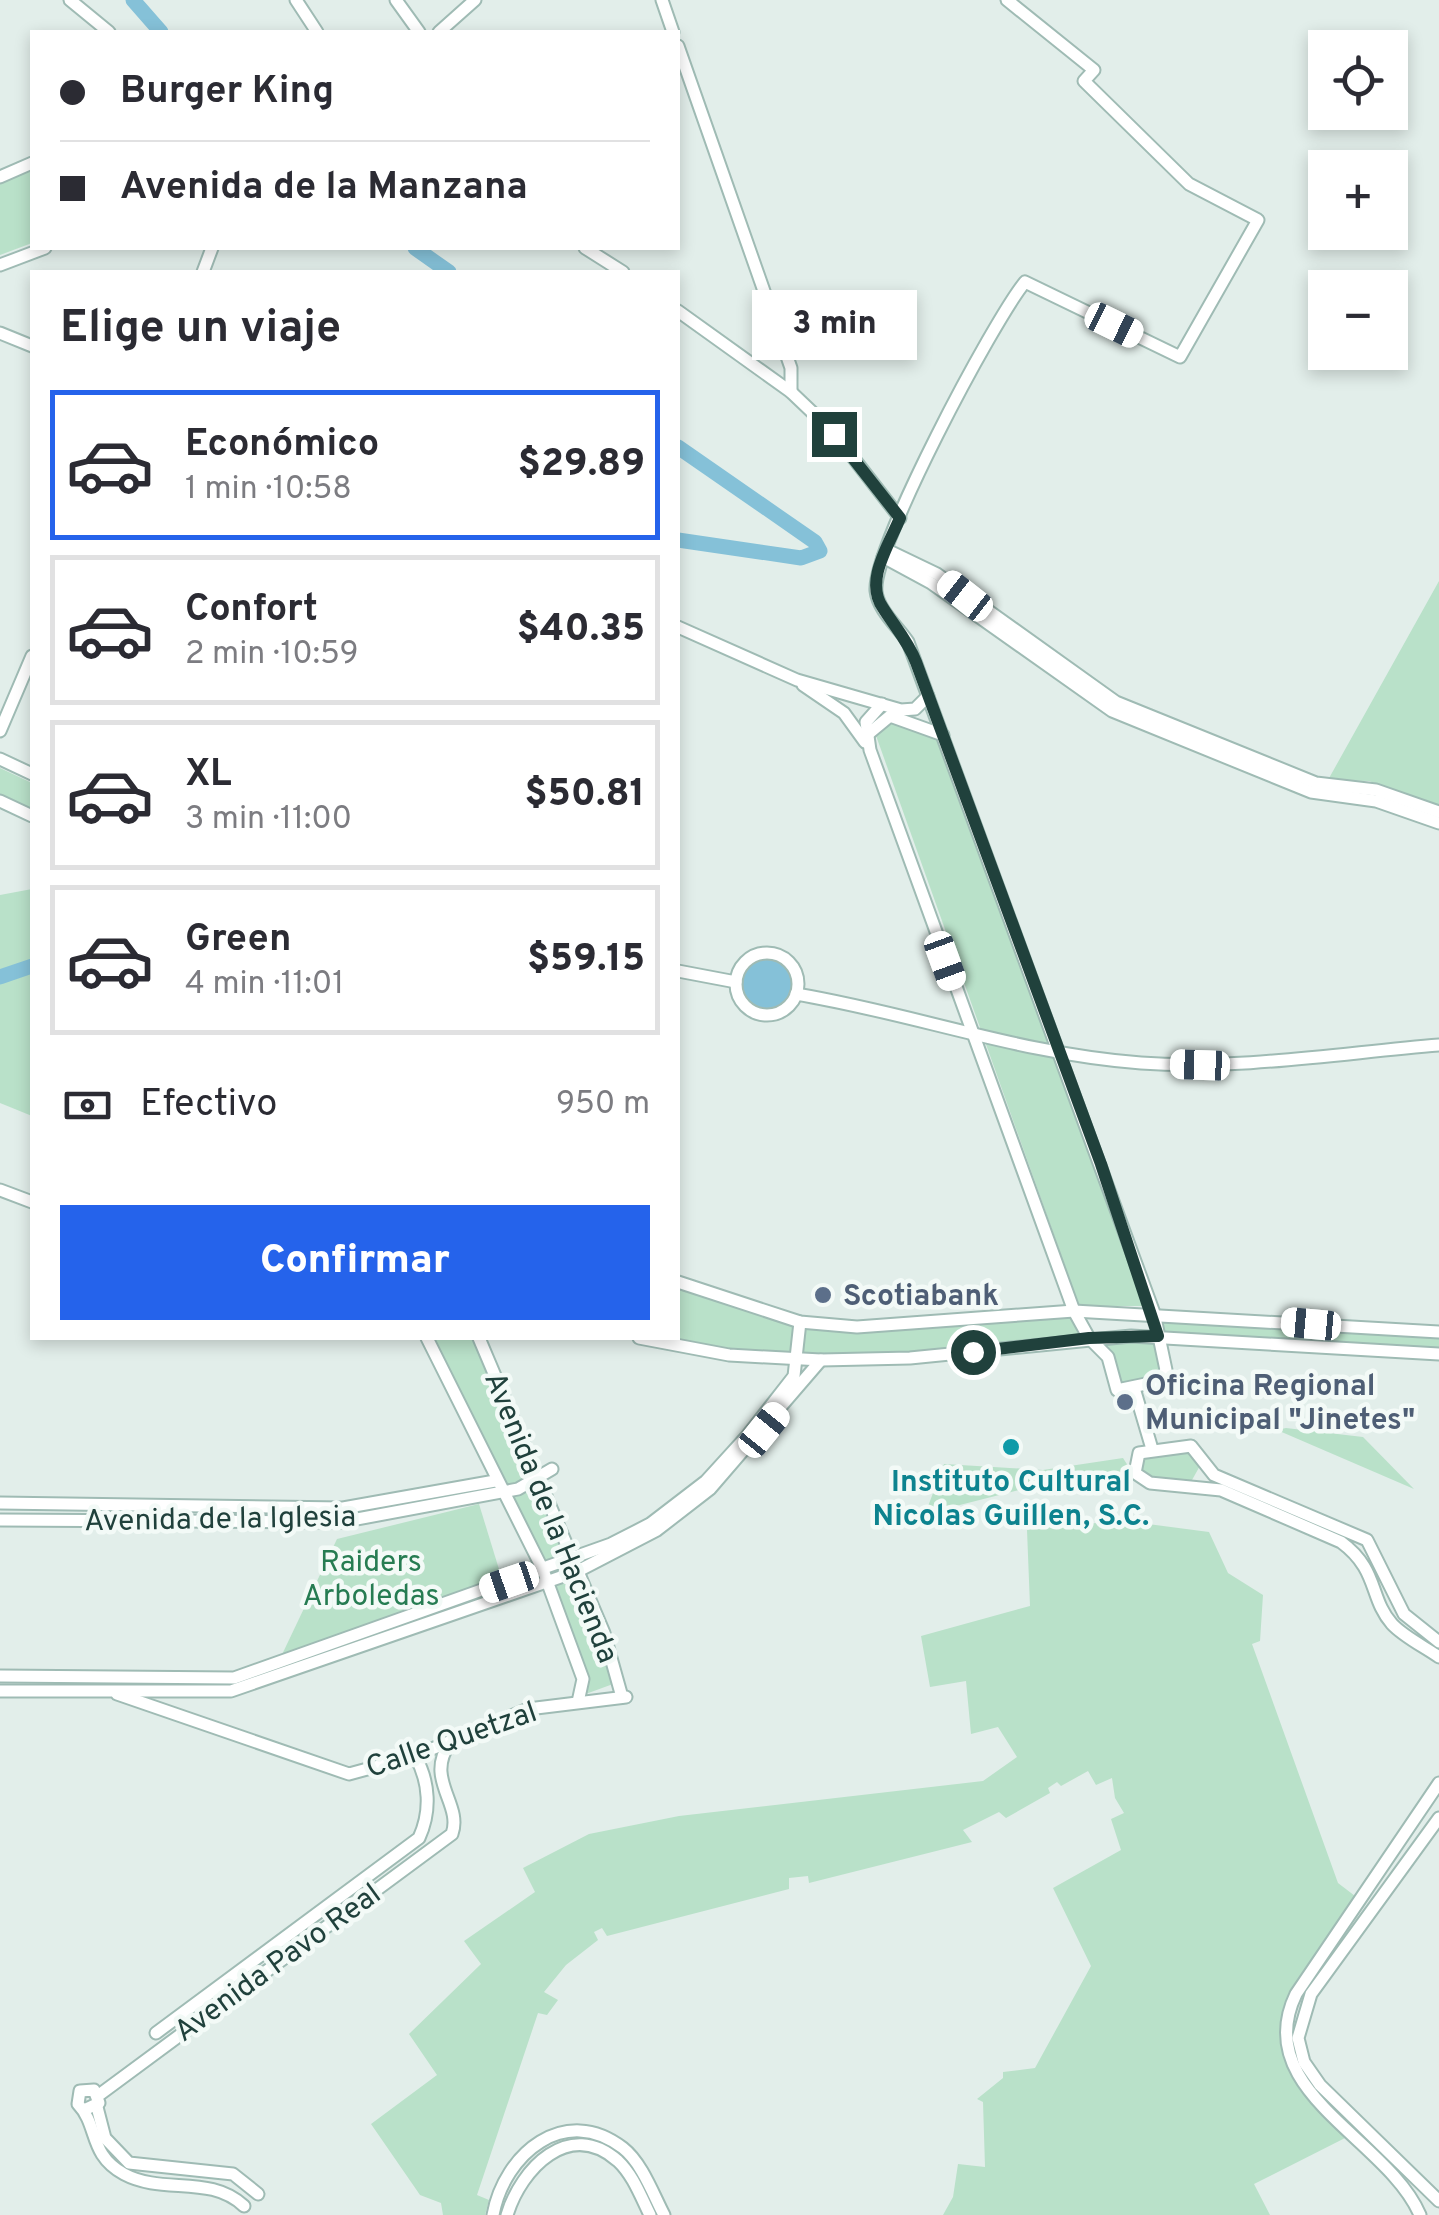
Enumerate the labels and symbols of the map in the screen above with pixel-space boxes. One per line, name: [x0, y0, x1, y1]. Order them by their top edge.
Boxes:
callout: 3 min: [752, 289, 916, 359]
car: [1080, 298, 1148, 352]
route end: [812, 412, 857, 457]
car: [932, 566, 998, 626]
car: [921, 928, 969, 994]
car: [1169, 1049, 1231, 1081]
place label: Scotiabank: [843, 1279, 999, 1316]
marker: Scotiabank: [812, 1284, 834, 1306]
car: [1280, 1306, 1342, 1342]
route start: [951, 1330, 996, 1375]
street label: Avenida de la Hacienda: [474, 1367, 625, 1669]
place label: Oficina Regional Municipal "Jinetes": [1145, 1369, 1415, 1440]
marker: Oficina Regional Municipal "Jinetes": [1114, 1391, 1136, 1413]
car: [733, 1397, 795, 1463]
marker: Instituto Cultural Nicolas Guillen, S.C.: [1000, 1436, 1022, 1458]
place label: Instituto Cultural Nicolas Guillen, S.C.: [873, 1465, 1149, 1536]
street label: Avenida de la Iglesia: [84, 1500, 356, 1541]
park label: Raiders Arboledas: [302, 1545, 440, 1616]
car: [476, 1558, 542, 1606]
street label: Calle Quetzal: [361, 1695, 542, 1788]
street label: Avenida Pavo Real: [168, 1877, 389, 2051]

